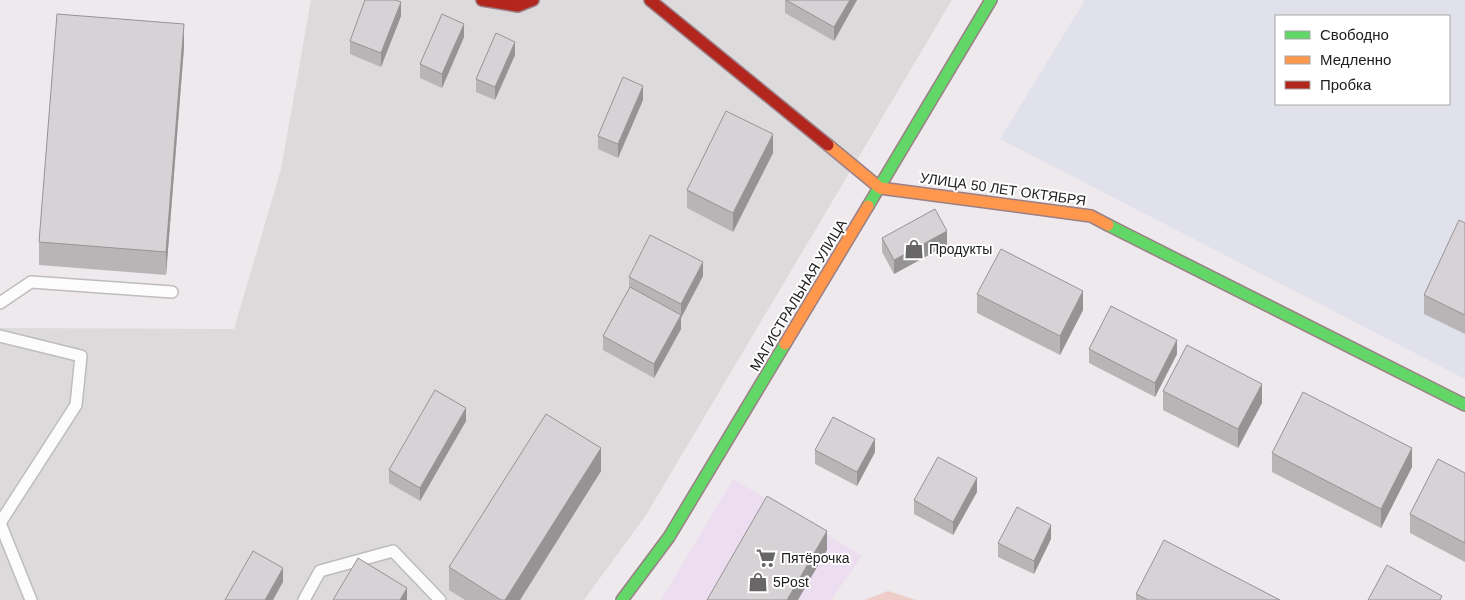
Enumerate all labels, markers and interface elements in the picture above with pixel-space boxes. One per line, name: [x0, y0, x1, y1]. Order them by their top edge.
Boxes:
legend: [1275, 15, 1450, 105]
text: Свободно: [1320, 26, 1389, 43]
text: Медленно: [1320, 51, 1391, 68]
text: Пробка: [1320, 76, 1372, 93]
street label: УЛИЦА 50 ЛЕТ ОКТЯБРЯ: [919, 169, 1087, 209]
street label: МАГИСТРАЛЬНАЯ УЛИЦА: [746, 216, 850, 374]
shop icon: Продукты: [903, 238, 925, 260]
place label: Продукты: [929, 241, 992, 257]
supermarket icon: Пятёрочка: [755, 547, 777, 569]
place label: Пятёрочка: [781, 550, 850, 566]
shop icon: 5Post: [747, 571, 769, 593]
place label: 5Post: [773, 574, 809, 590]

